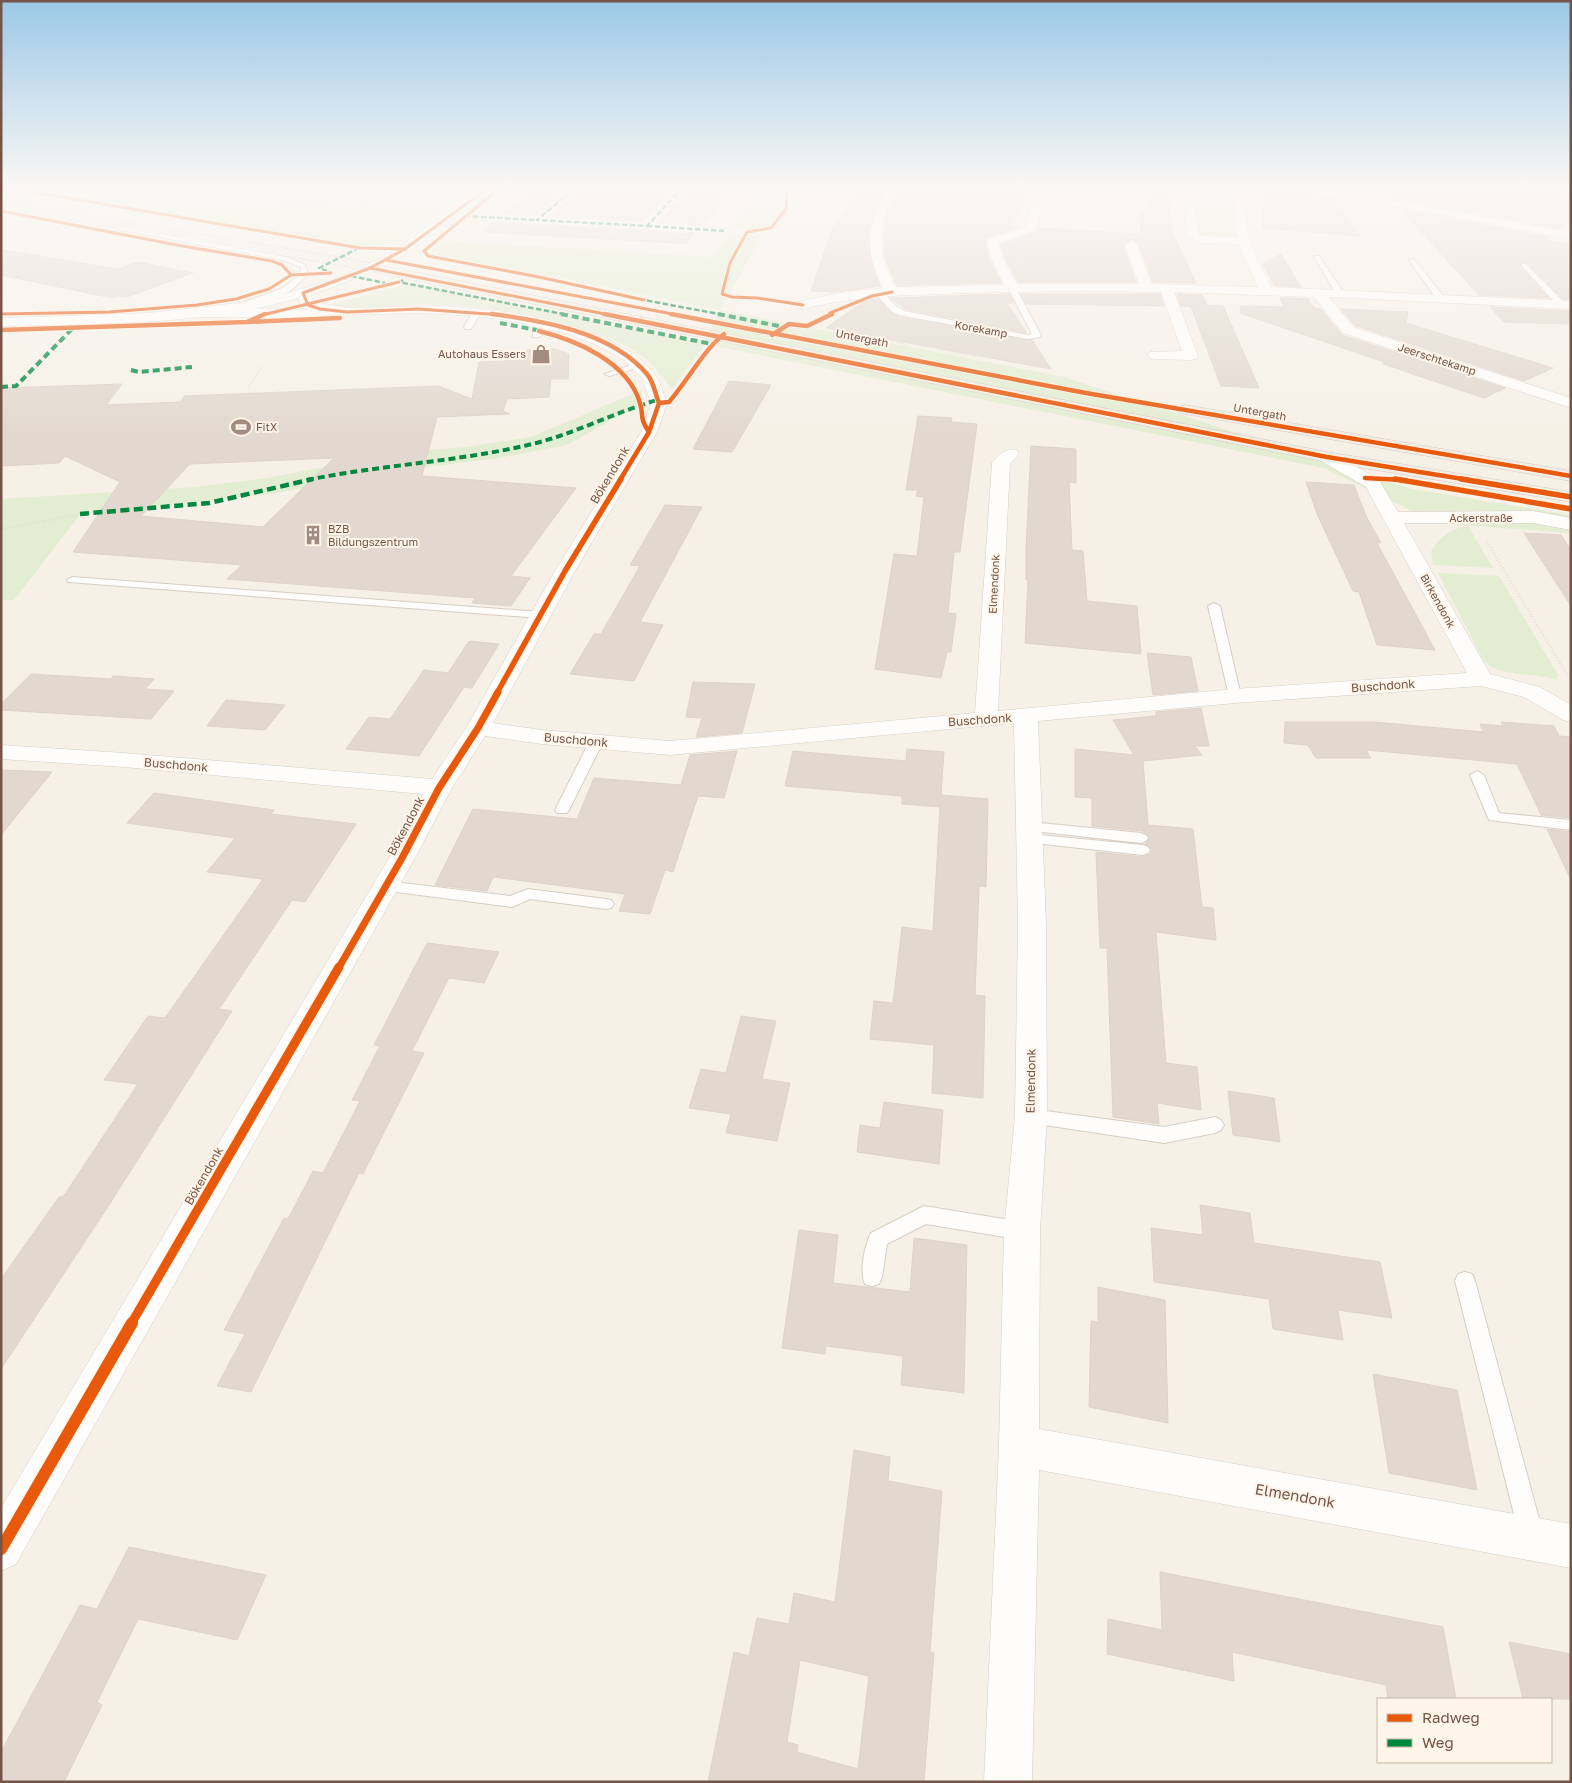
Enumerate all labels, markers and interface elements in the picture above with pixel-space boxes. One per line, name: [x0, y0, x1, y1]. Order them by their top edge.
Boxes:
street label: Korekamp: [954, 317, 1009, 340]
street label: Untergath: [835, 326, 890, 349]
street label: Jeerschtekamp: [1397, 340, 1478, 377]
shop icon: Autohaus Essers: [530, 343, 552, 365]
place label: Autohaus Essers: [438, 347, 526, 360]
street label: Untergath: [1233, 400, 1288, 423]
sports icon: FitX: [230, 416, 252, 438]
place label: FitX: [256, 420, 277, 433]
street label: Bökendonk: [586, 443, 633, 506]
street label: Ackerstraße: [1449, 511, 1513, 524]
place label: BZB Bildungszentrum: [328, 522, 418, 548]
building icon: BZB Bildungszentrum: [302, 524, 324, 546]
street label: Elmendonk: [985, 554, 1002, 614]
street label: Birkendonk: [1418, 571, 1459, 630]
street label: Buschdonk: [1350, 676, 1416, 695]
street label: Buschdonk: [947, 710, 1013, 729]
street label: Buschdonk: [543, 729, 609, 750]
street label: Buschdonk: [143, 754, 209, 775]
street label: Bökendonk: [384, 793, 428, 858]
street label: Elmendonk: [1022, 1048, 1039, 1114]
street label: Bökendonk: [181, 1144, 226, 1208]
street label: Elmendonk: [1254, 1479, 1337, 1511]
legend: [1377, 1698, 1552, 1763]
text: Radweg: [1422, 1708, 1480, 1726]
text: Weg: [1422, 1733, 1454, 1751]

